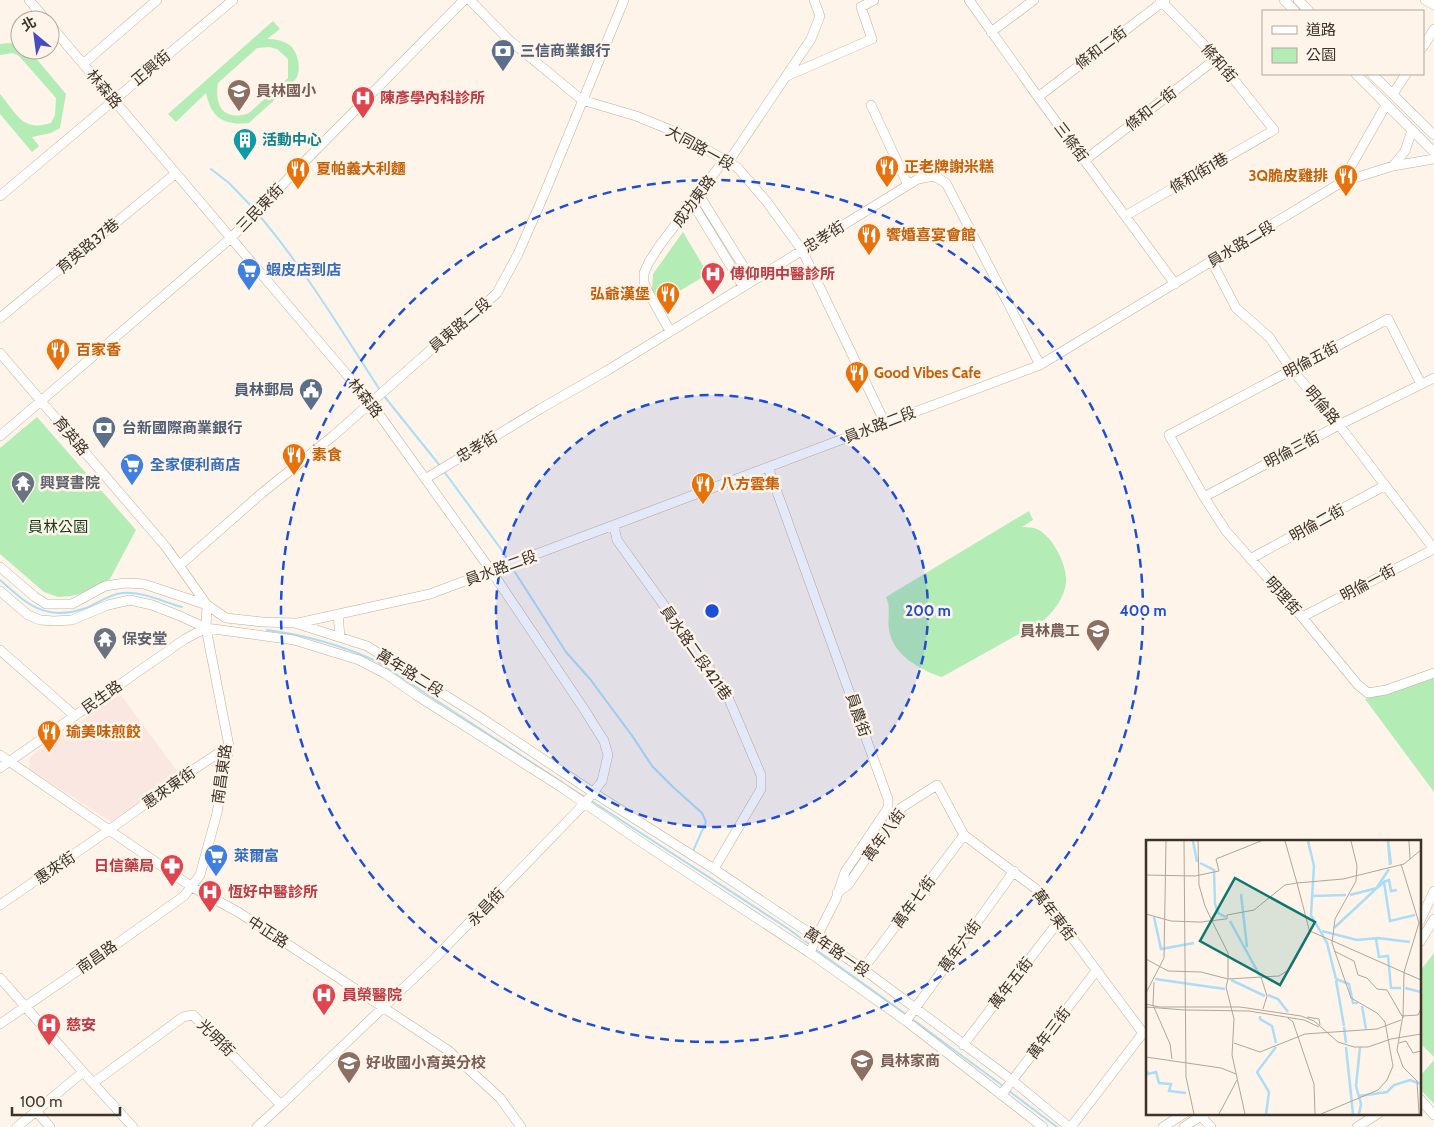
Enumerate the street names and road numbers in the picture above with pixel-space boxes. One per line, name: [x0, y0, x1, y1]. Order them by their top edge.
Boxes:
street label: 條和二街: [1072, 23, 1130, 73]
street label: 條和街: [1197, 40, 1241, 86]
street label: 正興街: [128, 47, 174, 89]
street label: 林森路: [83, 66, 125, 112]
street label: 條和一街: [1122, 83, 1180, 135]
street label: 三條街: [1050, 119, 1092, 165]
street label: 大同路一段: [663, 122, 737, 174]
street label: 條和街1巷: [1166, 149, 1232, 197]
street label: 成功東路: [669, 172, 719, 230]
street label: 三民東街: [233, 180, 287, 236]
street label: 育英路37巷: [53, 215, 123, 277]
street label: 忠孝街: [800, 217, 848, 257]
street label: 員水路二段: [1204, 217, 1278, 271]
street label: 員東路二段: [425, 294, 495, 356]
street label: 明倫五街: [1280, 338, 1342, 382]
street label: 林森路: [344, 375, 386, 421]
street label: 明倫路: [1301, 382, 1343, 428]
street label: 員水路二段: [842, 403, 918, 447]
street label: 育英路: [50, 413, 92, 459]
street label: 忠孝街: [453, 428, 501, 466]
street label: 明倫三街: [1261, 428, 1323, 472]
street label: 明倫二街: [1286, 501, 1348, 545]
street label: 員水路二段: [463, 547, 539, 589]
street label: 明倫一街: [1337, 561, 1399, 605]
street label: 明理街: [1261, 573, 1305, 619]
street label: 員水路二段421巷: [657, 602, 735, 704]
street label: 萬年路二段: [373, 645, 447, 701]
street label: 民生路: [78, 677, 126, 717]
street label: 員農街: [842, 691, 874, 739]
street label: 南昌東路: [209, 743, 235, 805]
street label: 惠來東街: [139, 763, 199, 813]
street label: 萬年八街: [859, 805, 909, 865]
street label: 惠來街: [31, 848, 79, 888]
street label: 萬年七街: [889, 873, 939, 931]
street label: 永昌街: [464, 885, 508, 929]
street label: 萬年東街: [1029, 886, 1079, 944]
street label: 中正路: [244, 912, 292, 952]
street label: 萬年六街: [935, 916, 985, 976]
street label: 萬年路一段: [801, 924, 873, 980]
street label: 南昌路: [73, 937, 121, 977]
street label: 萬年五街: [985, 954, 1037, 1012]
street label: 萬年三街: [1024, 1004, 1074, 1062]
street label: 光明街: [194, 1016, 238, 1060]

